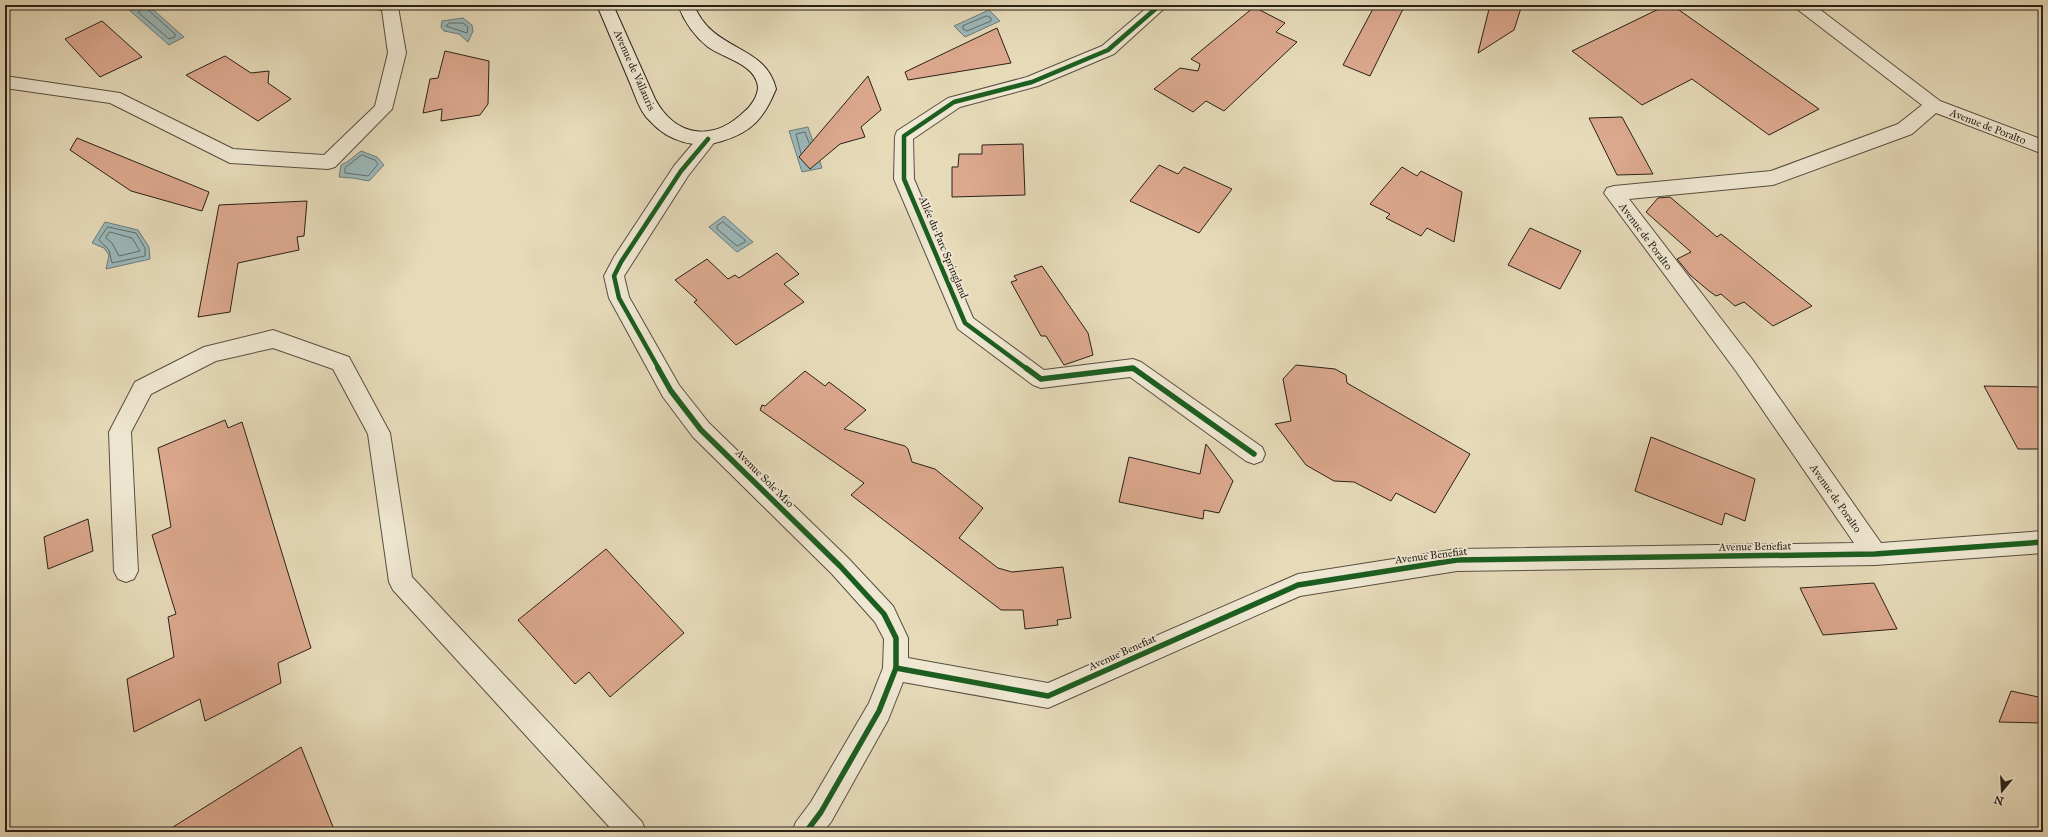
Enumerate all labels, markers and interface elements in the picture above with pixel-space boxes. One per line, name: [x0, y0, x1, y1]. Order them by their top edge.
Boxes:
street label: Avenue de Vallauris: [611, 27, 658, 113]
street label: Avenue de Poralto: [1947, 106, 2028, 147]
street label: Allée du Parc Springland: [916, 193, 971, 301]
street label: Avenue de Poralto: [1616, 199, 1675, 273]
street label: Avenue Sole Mio: [732, 446, 797, 510]
street label: Avenue de Poralto: [1807, 461, 1864, 535]
street label: Avenue Benefiat: [1718, 539, 1792, 554]
street label: Avenue Benefiat: [1393, 545, 1468, 566]
street label: Avenue Benefiat: [1085, 632, 1158, 674]
north arrow: [1982, 771, 2022, 811]
text: N: [1992, 792, 2006, 808]

